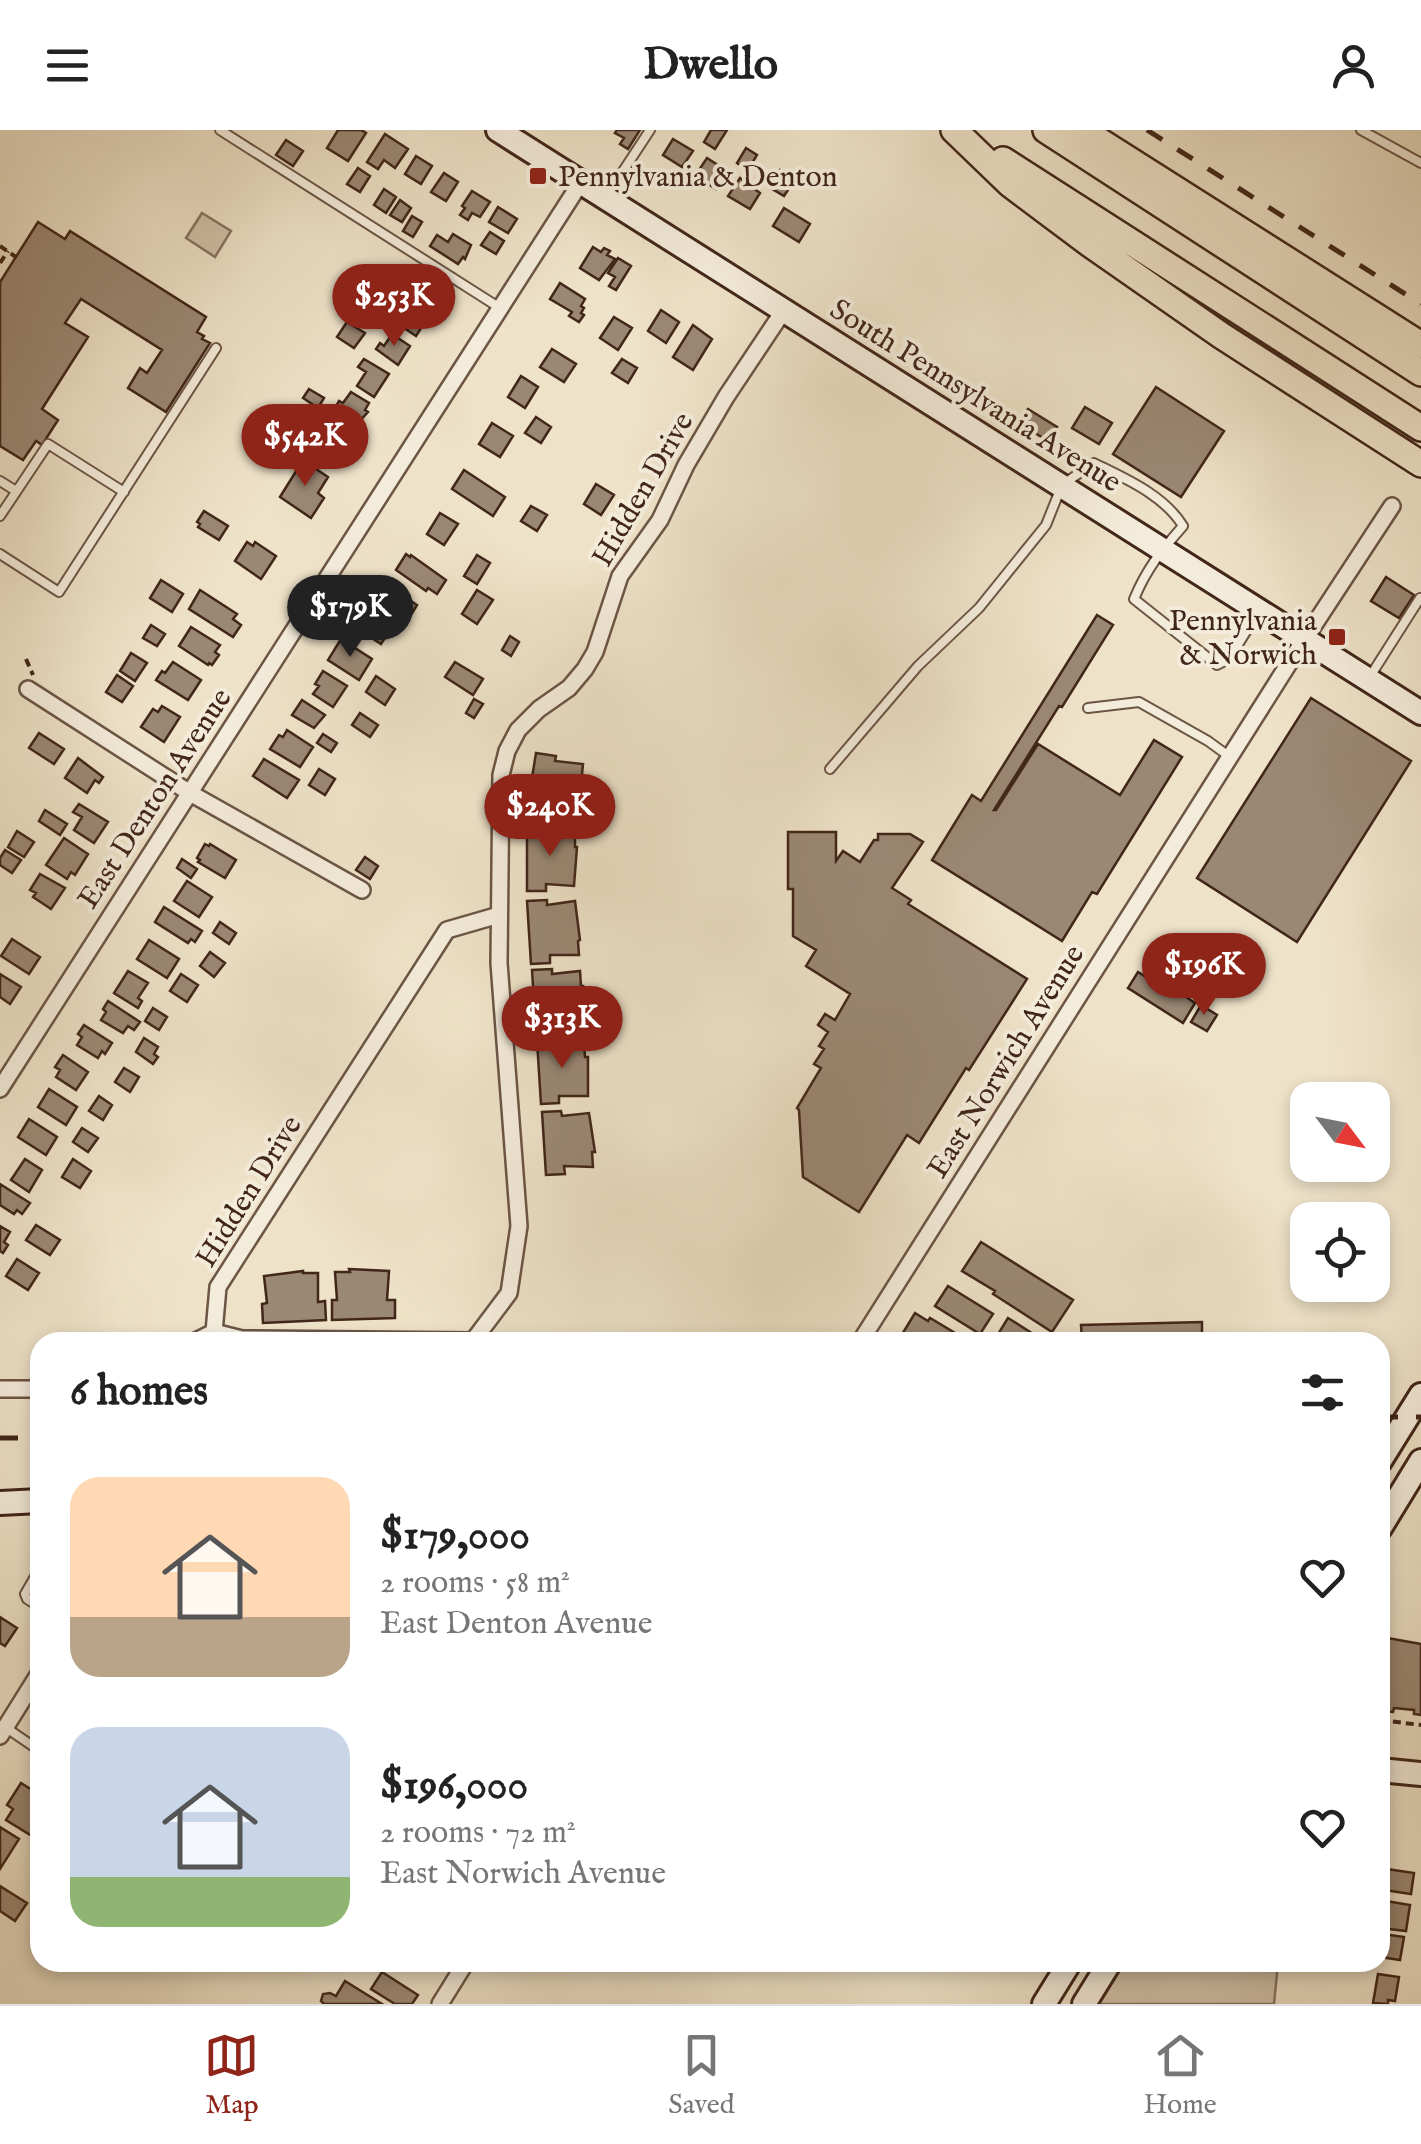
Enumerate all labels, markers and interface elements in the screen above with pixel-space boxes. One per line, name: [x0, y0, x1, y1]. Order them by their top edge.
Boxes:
text: Dwello: [643, 37, 778, 94]
icon: menu: [40, 38, 95, 93]
icon: person: [1326, 38, 1381, 93]
place label: Pennylvania & Denton: [558, 159, 838, 197]
marker: Pennylvania & Denton: [527, 165, 549, 187]
pin: $253K: [324, 264, 464, 349]
text: $253K: [354, 276, 434, 317]
street label: South Pennsylvania Avenue: [822, 291, 1128, 502]
pin: $542K: [235, 404, 375, 489]
street label: Hidden Drive: [584, 406, 703, 574]
text: $542K: [263, 416, 347, 457]
pin: $179K: [280, 575, 420, 660]
text: $179K: [309, 587, 391, 628]
place label: Pennylvania & Norwich: [1169, 603, 1317, 675]
marker: Pennylvania & Norwich: [1326, 626, 1348, 648]
street label: East Denton Avenue: [70, 682, 241, 917]
pin: $240K: [480, 774, 620, 859]
text: $240K: [506, 786, 594, 827]
pin: $196K: [1134, 933, 1274, 1018]
street label: East Norwich Avenue: [920, 938, 1094, 1186]
text: $196K: [1164, 945, 1244, 986]
pin: $313K: [492, 986, 632, 1071]
text: $313K: [524, 998, 600, 1039]
north arrow: [1290, 1082, 1390, 1182]
map controls: [1290, 1082, 1390, 1302]
street label: Hidden Drive: [188, 1109, 311, 1275]
button: locate: [1290, 1202, 1390, 1302]
icon: filters: [1295, 1365, 1350, 1420]
text: 6 homes: [70, 1366, 208, 1419]
text: $179,000: [380, 1510, 530, 1563]
icon: home: [150, 1517, 270, 1637]
icon: heart: [1295, 1550, 1350, 1605]
text: 2 rooms · 58 m²: [380, 1563, 570, 1604]
text: East Denton Avenue: [380, 1604, 652, 1645]
text: $196,000: [380, 1760, 528, 1813]
icon: home: [150, 1767, 270, 1887]
icon: heart: [1295, 1800, 1350, 1855]
text: 2 rooms · 72 m²: [380, 1813, 576, 1854]
text: East Norwich Avenue: [380, 1854, 666, 1895]
tab: Map: [204, 2028, 259, 2123]
tab: Saved: [668, 2028, 735, 2123]
tab: Home: [1143, 2028, 1217, 2123]

